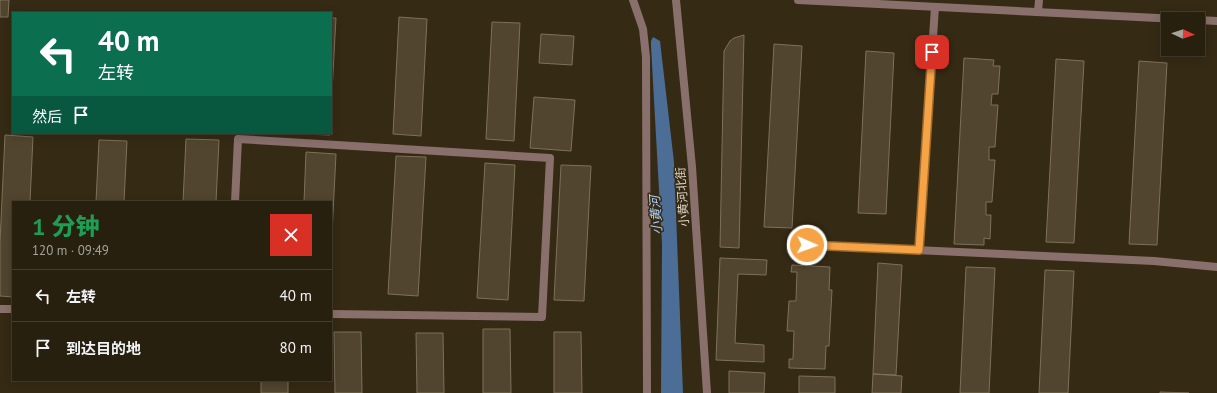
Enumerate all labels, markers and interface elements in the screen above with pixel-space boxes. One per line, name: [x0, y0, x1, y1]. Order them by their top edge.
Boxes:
north arrow: [1161, 12, 1205, 56]
map controls: [1161, 12, 1205, 56]
text: 40 m: [98, 22, 159, 59]
icon: left: [32, 28, 84, 80]
pin: [915, 35, 949, 69]
icon: arrive: [921, 41, 943, 63]
text: 左转: [98, 61, 134, 84]
icon: arrive: [70, 104, 92, 126]
text: 然后: [32, 107, 62, 126]
street label: 小黄河北街: [672, 167, 692, 227]
water label: 小黄河: [646, 192, 666, 235]
text: 1 分钟: [32, 211, 100, 242]
button: close: [270, 214, 312, 256]
position arrow: [786, 224, 828, 266]
text: 120 m · 09:49: [32, 242, 109, 259]
icon: left: [32, 285, 54, 307]
text: 40 m: [279, 286, 312, 305]
text: 左转: [66, 287, 96, 306]
icon: arrive: [32, 337, 54, 359]
text: 80 m: [279, 338, 312, 357]
text: 到达目的地: [66, 339, 141, 358]

